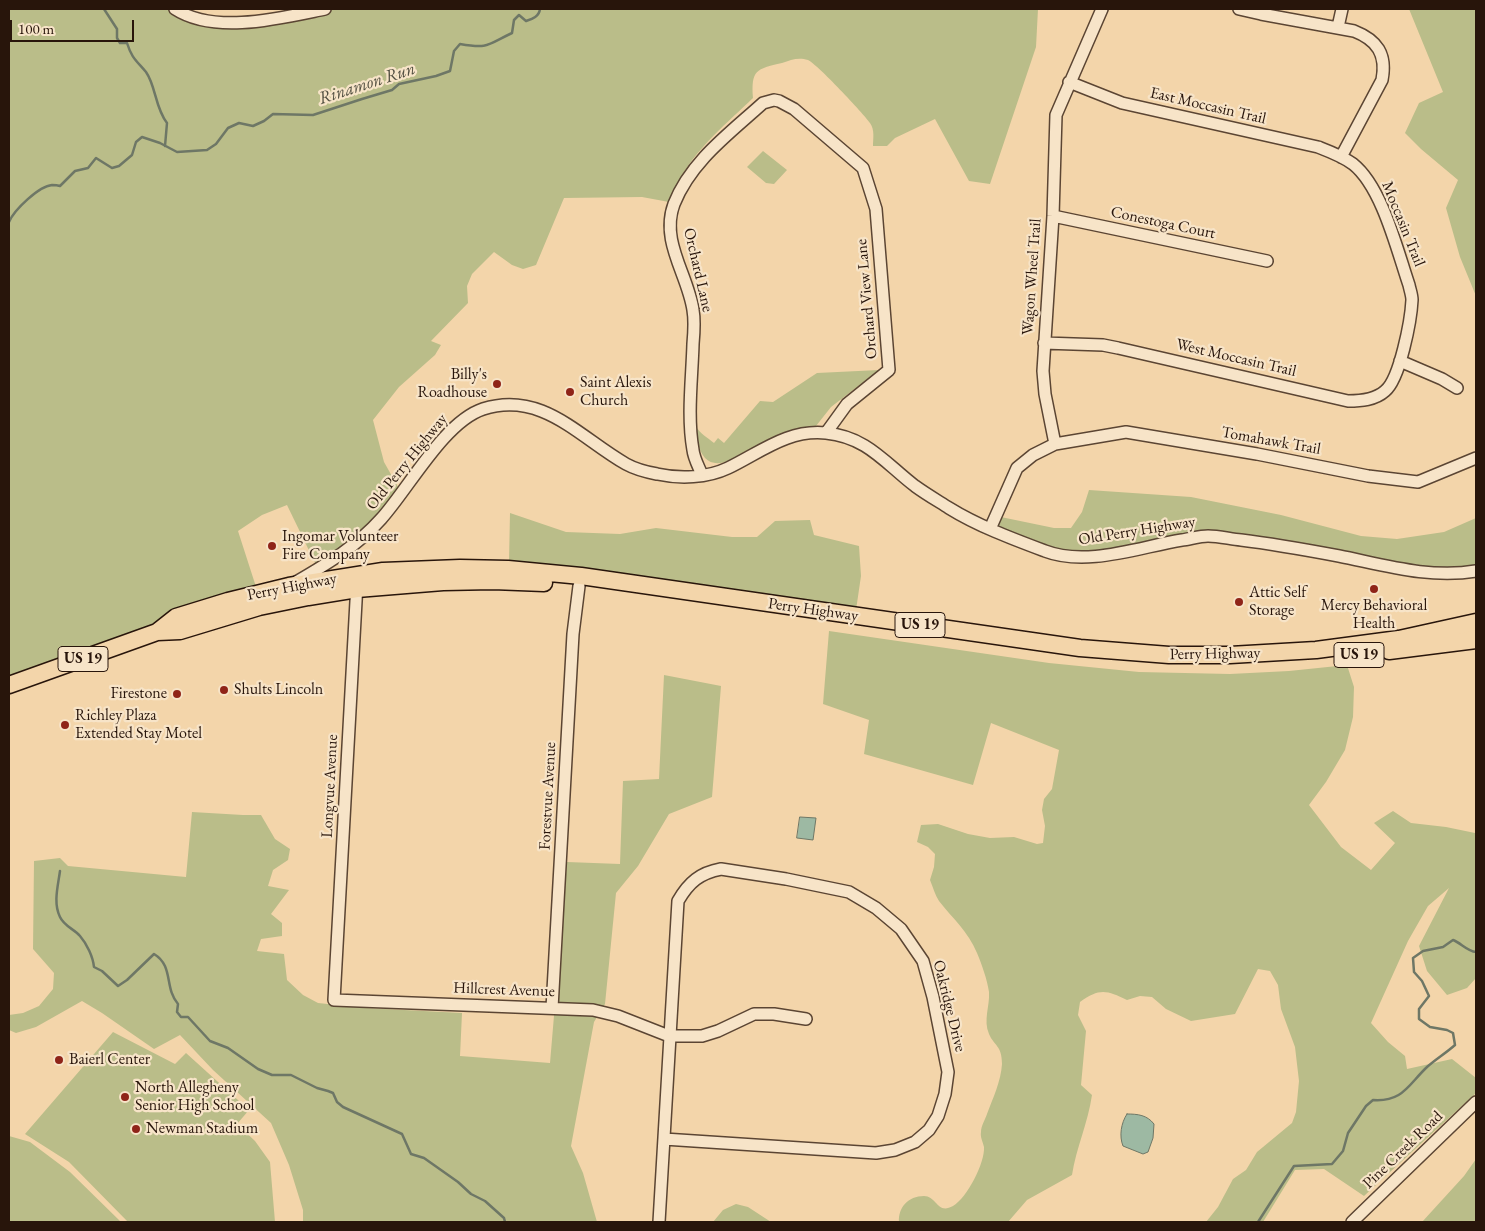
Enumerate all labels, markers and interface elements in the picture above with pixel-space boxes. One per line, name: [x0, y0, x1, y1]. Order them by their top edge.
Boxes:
scale bar: [12, 10, 136, 42]
text: 100 m: [18, 19, 54, 38]
water label: Rinamon Run: [316, 58, 418, 110]
street label: East Moccasin Trail: [1148, 83, 1268, 129]
street label: Moccasin Trail: [1377, 179, 1429, 269]
street label: Conestoga Court: [1109, 203, 1217, 243]
street label: Wagon Wheel Trail: [1018, 218, 1046, 336]
street label: Orchard Lane: [679, 226, 717, 314]
street label: Orchard View Lane: [852, 238, 882, 360]
street label: West Moccasin Trail: [1174, 335, 1298, 381]
place label: Billy's Roadhouse: [418, 365, 487, 403]
place label: Saint Alexis Church: [580, 373, 651, 411]
marker: Billy's Roadhouse: [491, 378, 503, 390]
marker: Saint Alexis Church: [564, 386, 576, 398]
street label: Old Perry Highway: [362, 410, 452, 514]
street label: Tomahawk Trail: [1220, 423, 1322, 459]
street label: Old Perry Highway: [1077, 512, 1197, 550]
place label: Ingomar Volunteer Fire Company: [282, 527, 398, 565]
marker: Ingomar Volunteer Fire Company: [266, 540, 278, 552]
street label: Perry Highway: [246, 569, 338, 605]
place label: Attic Self Storage: [1249, 583, 1306, 621]
marker: Mercy Behavioral Health: [1368, 583, 1380, 595]
street label: Perry Highway: [767, 594, 859, 626]
marker: Attic Self Storage: [1233, 596, 1245, 608]
place label: Mercy Behavioral Health: [1321, 596, 1427, 634]
road number: US 19: [895, 612, 945, 638]
road number: US 19: [1334, 642, 1384, 668]
street label: Perry Highway: [1169, 644, 1261, 664]
road number: US 19: [58, 646, 108, 672]
place label: Shults Lincoln: [234, 680, 323, 700]
place label: Firestone: [111, 684, 167, 704]
marker: Shults Lincoln: [218, 684, 230, 696]
marker: Firestone: [171, 688, 183, 700]
place label: Richley Plaza Extended Stay Motel: [75, 706, 202, 744]
marker: Richley Plaza Extended Stay Motel: [59, 719, 71, 731]
street label: Longvue Avenue: [318, 734, 342, 838]
street label: Forestvue Avenue: [536, 741, 560, 851]
street label: Oakridge Drive: [928, 958, 970, 1054]
street label: Hillcrest Avenue: [453, 979, 555, 1001]
place label: Baierl Center: [69, 1050, 150, 1070]
marker: Baierl Center: [53, 1054, 65, 1066]
place label: North Allegheny Senior High School: [135, 1078, 254, 1116]
marker: North Allegheny Senior High School: [119, 1091, 131, 1103]
street label: Pine Creek Road: [1359, 1107, 1447, 1193]
place label: Newman Stadium: [146, 1119, 258, 1139]
marker: Newman Stadium: [130, 1123, 142, 1135]

